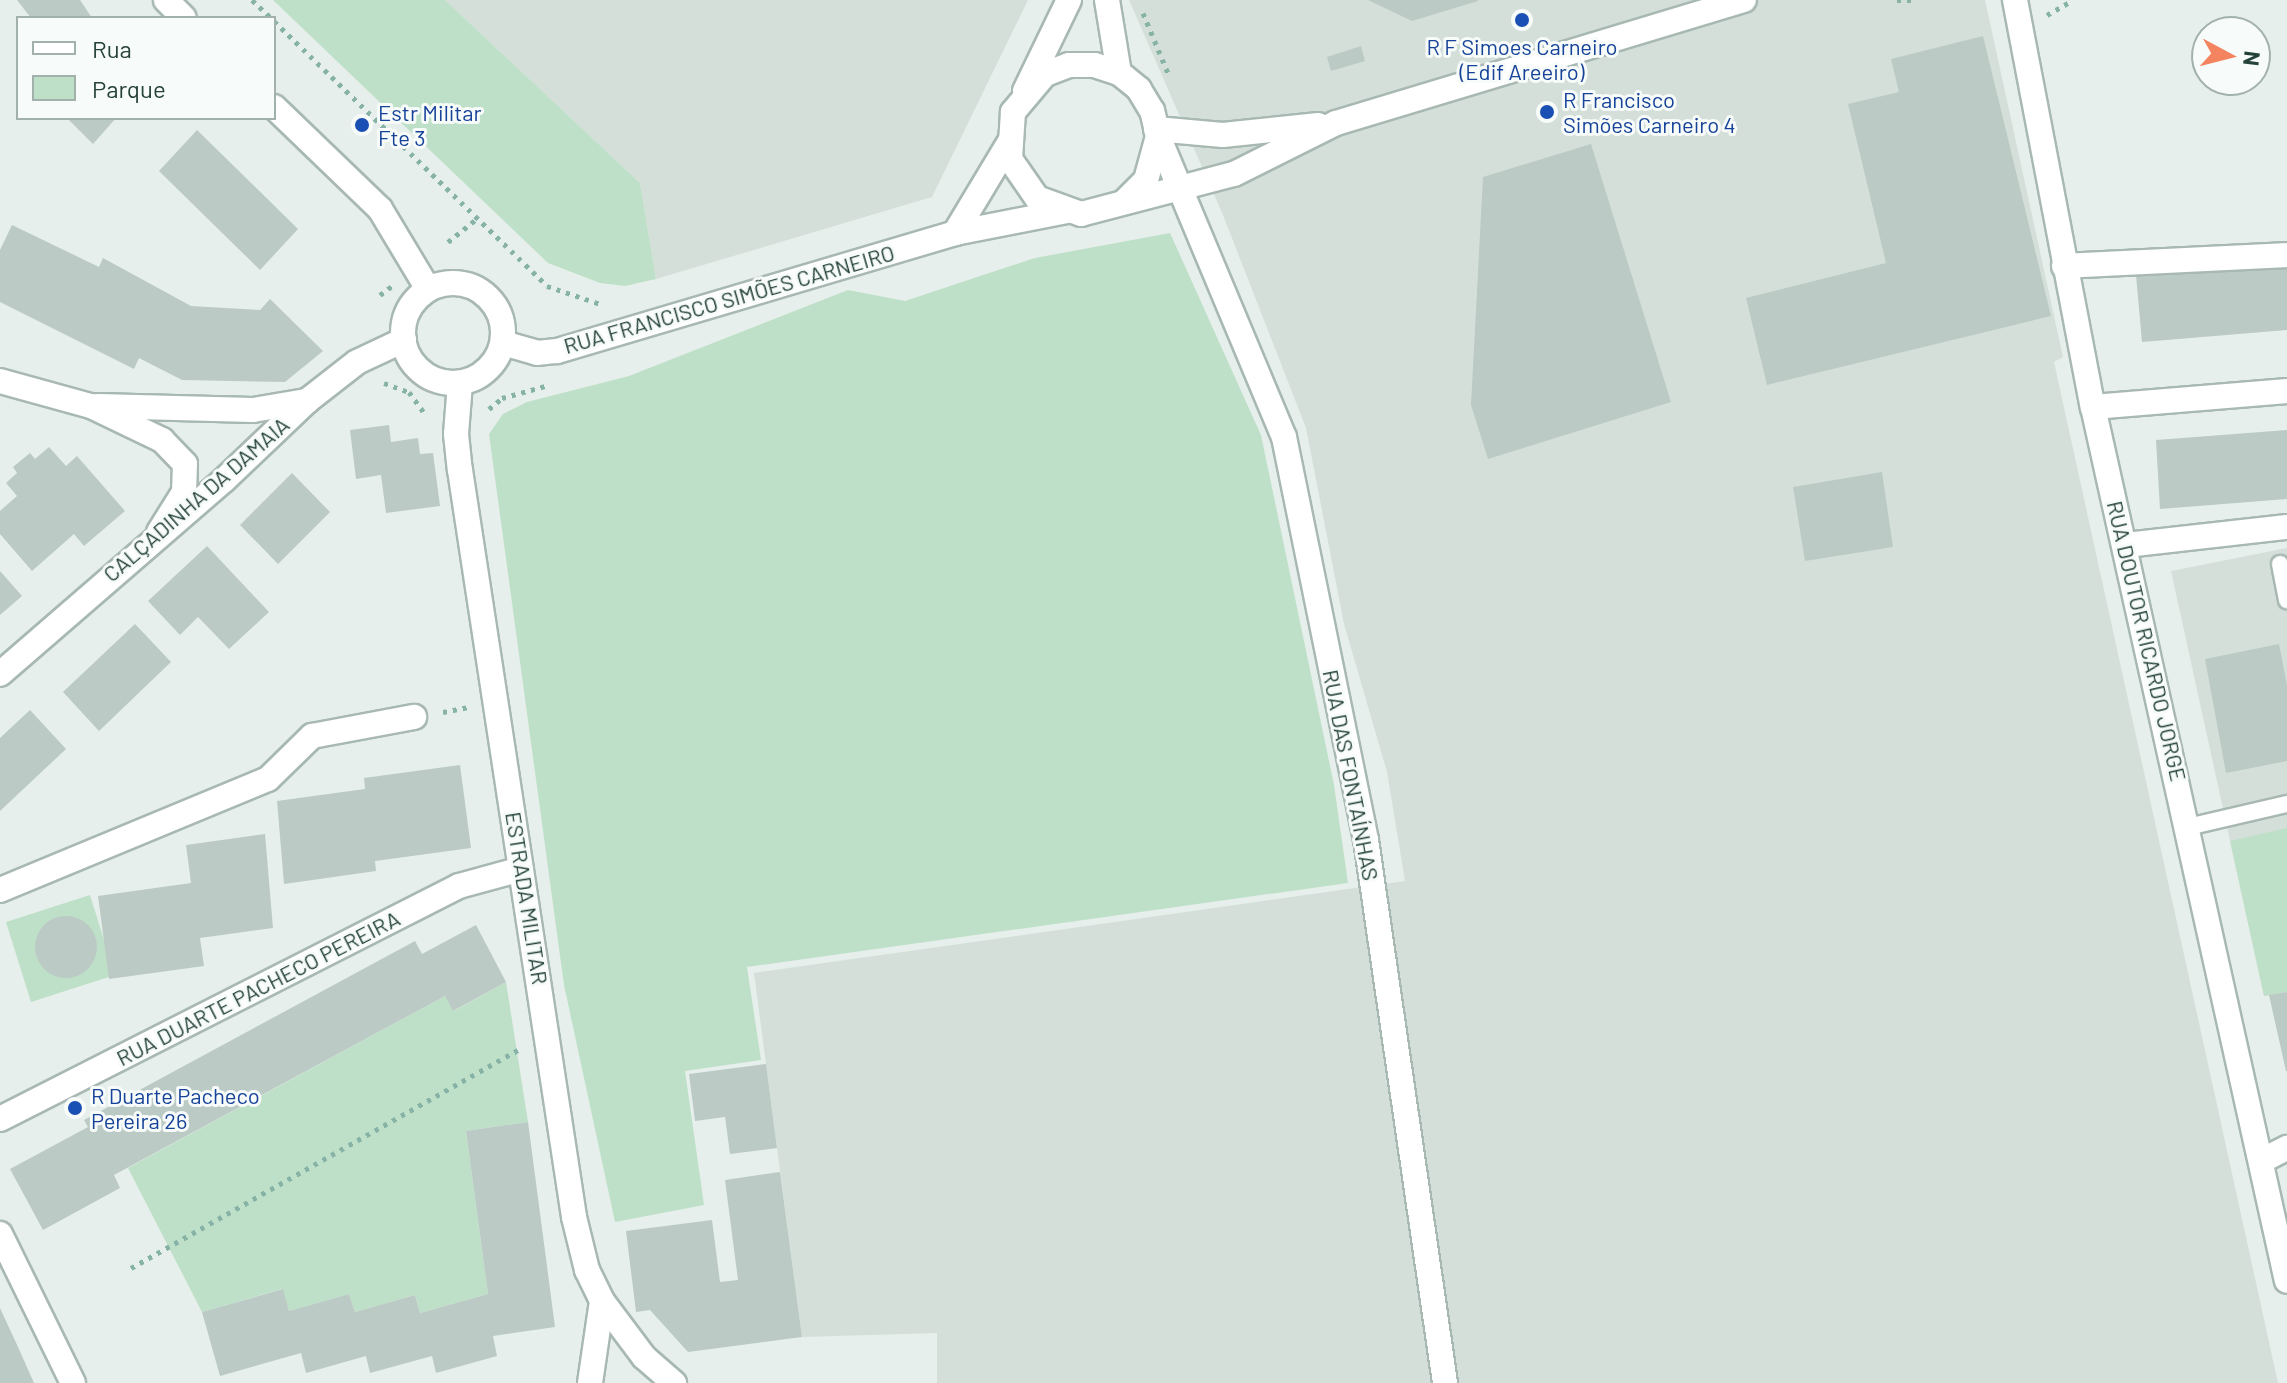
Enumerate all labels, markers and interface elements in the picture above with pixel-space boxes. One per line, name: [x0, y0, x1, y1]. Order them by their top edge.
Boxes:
marker: R F Simoes Carneiro (Edif Areeiro): [1513, 11, 1531, 29]
legend: [16, 16, 276, 120]
north arrow: [2191, 16, 2271, 96]
place label: R F Simoes Carneiro (Edif Areeiro): [1426, 33, 1618, 84]
text: Rua: [92, 34, 132, 63]
text: N: [2239, 50, 2267, 68]
text: Parque: [92, 74, 166, 103]
place label: R Francisco Simões Carneiro 4: [1563, 86, 1736, 138]
place label: Estr Militar Fte 3: [378, 99, 482, 150]
marker: R Francisco Simões Carneiro 4: [1538, 103, 1556, 121]
marker: Estr Militar Fte 3: [353, 116, 371, 134]
street label: RUA FRANCISCO SIMÕES CARNEIRO: [560, 239, 898, 359]
street label: CALÇADINHA DA DAMAIA: [98, 411, 294, 587]
street label: RUA DOUTOR RICARDO JORGE: [2102, 498, 2192, 784]
street label: RUA DAS FONTAÍNHAS: [1318, 667, 1384, 883]
street label: ESTRADA MILITAR: [500, 810, 554, 986]
street label: RUA DUARTE PACHECO PEREIRA: [112, 905, 404, 1071]
place label: R Duarte Pacheco Pereira 26: [91, 1082, 260, 1134]
marker: R Duarte Pacheco Pereira 26: [66, 1099, 84, 1117]

